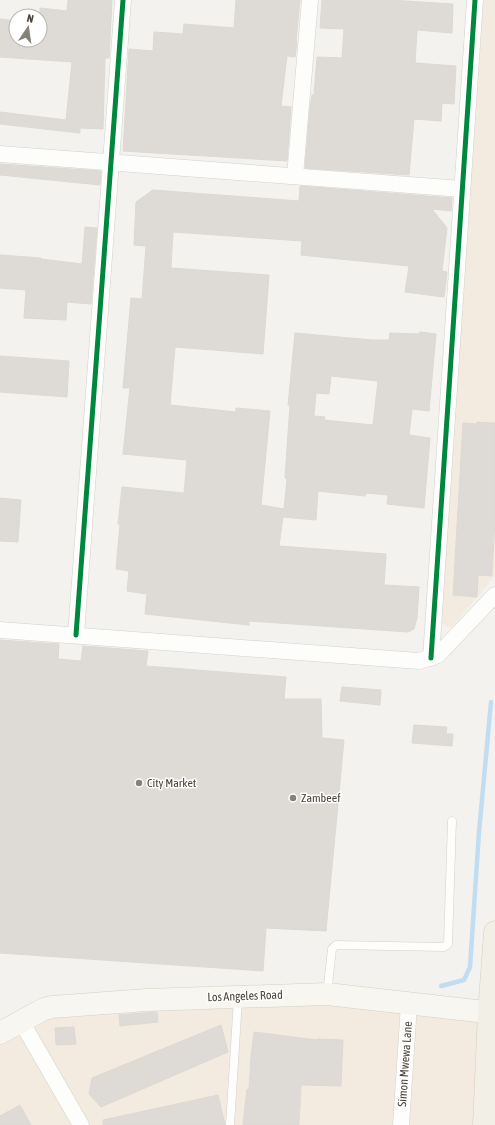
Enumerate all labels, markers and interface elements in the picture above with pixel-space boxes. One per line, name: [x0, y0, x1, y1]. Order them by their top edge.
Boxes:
north arrow: [8, 8, 48, 48]
text: N: [26, 12, 35, 25]
place label: City Market: [147, 776, 197, 790]
marker: City Market: [134, 778, 144, 788]
place label: Zambeef: [301, 791, 341, 805]
marker: Zambeef: [288, 793, 298, 803]
street label: Los Angeles Road: [207, 988, 283, 1004]
street label: Simon Mwewa Lane: [395, 1021, 415, 1107]

